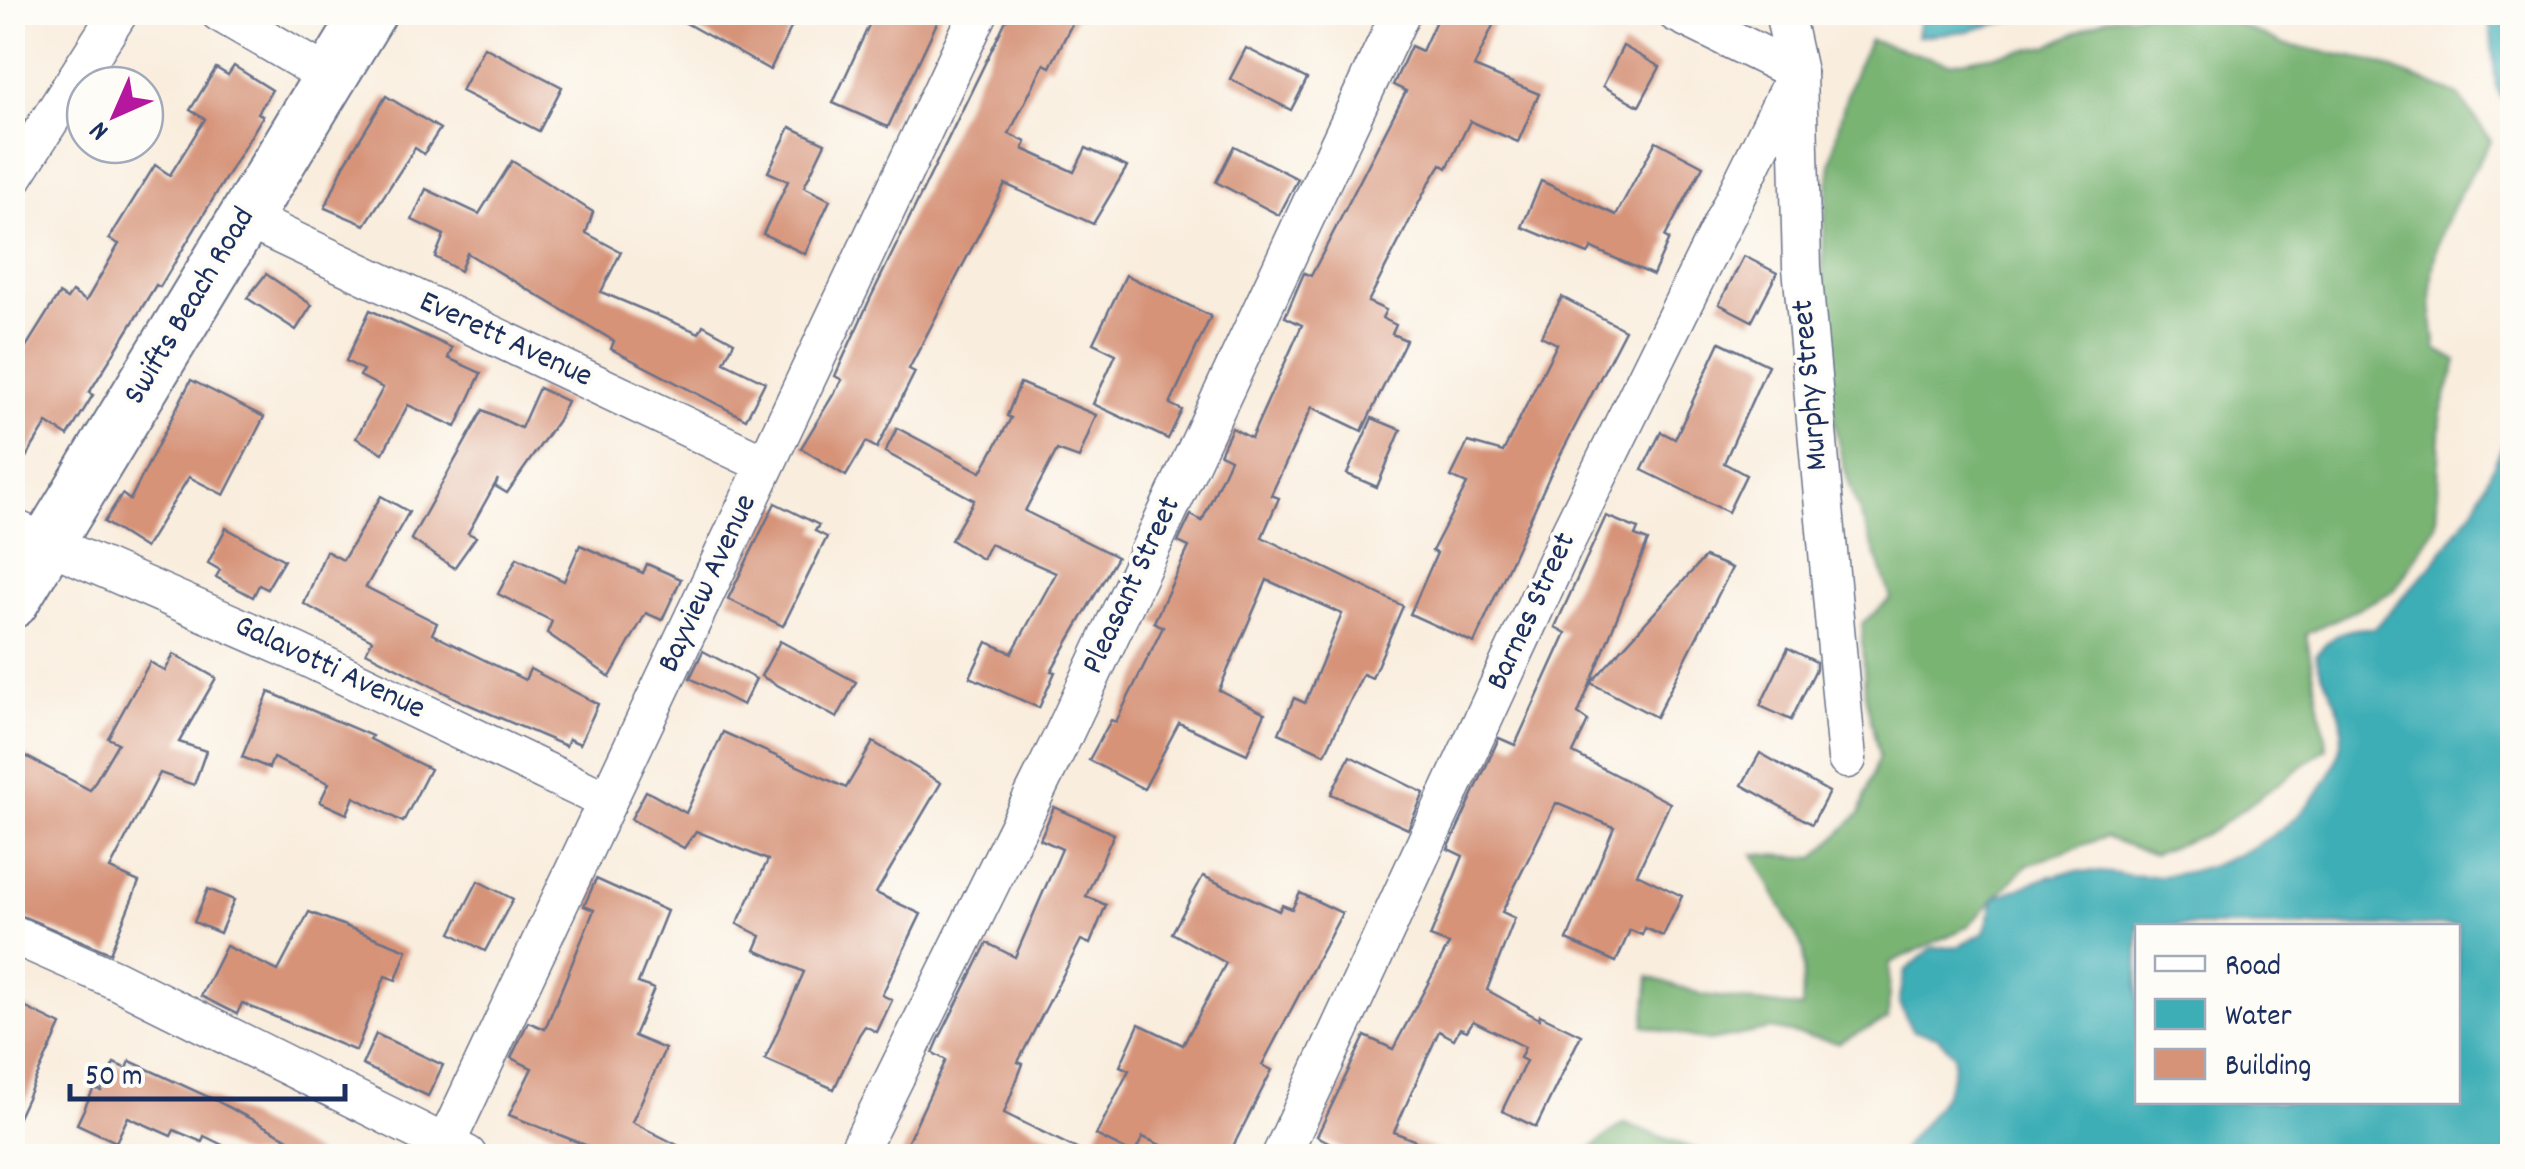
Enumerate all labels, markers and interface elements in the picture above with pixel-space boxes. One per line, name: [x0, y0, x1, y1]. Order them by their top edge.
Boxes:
north arrow: [65, 65, 165, 165]
text: N: [82, 110, 120, 148]
street label: Swifts Beach Road: [114, 199, 268, 415]
street label: Everett Avenue: [411, 281, 599, 401]
street label: Murphy Street: [1782, 297, 1842, 473]
street label: Bayview Avenue: [648, 487, 770, 681]
street label: Pleasant Street: [1072, 489, 1194, 682]
street label: Barnes Street: [1476, 525, 1590, 699]
street label: Galavotti Avenue: [226, 605, 432, 733]
legend: [2135, 924, 2460, 1104]
text: Road: [2225, 947, 2281, 990]
text: Water: [2225, 997, 2292, 1040]
scale bar: [70, 1039, 345, 1101]
text: Building: [2225, 1047, 2311, 1090]
text: 50 m: [85, 1057, 143, 1100]

